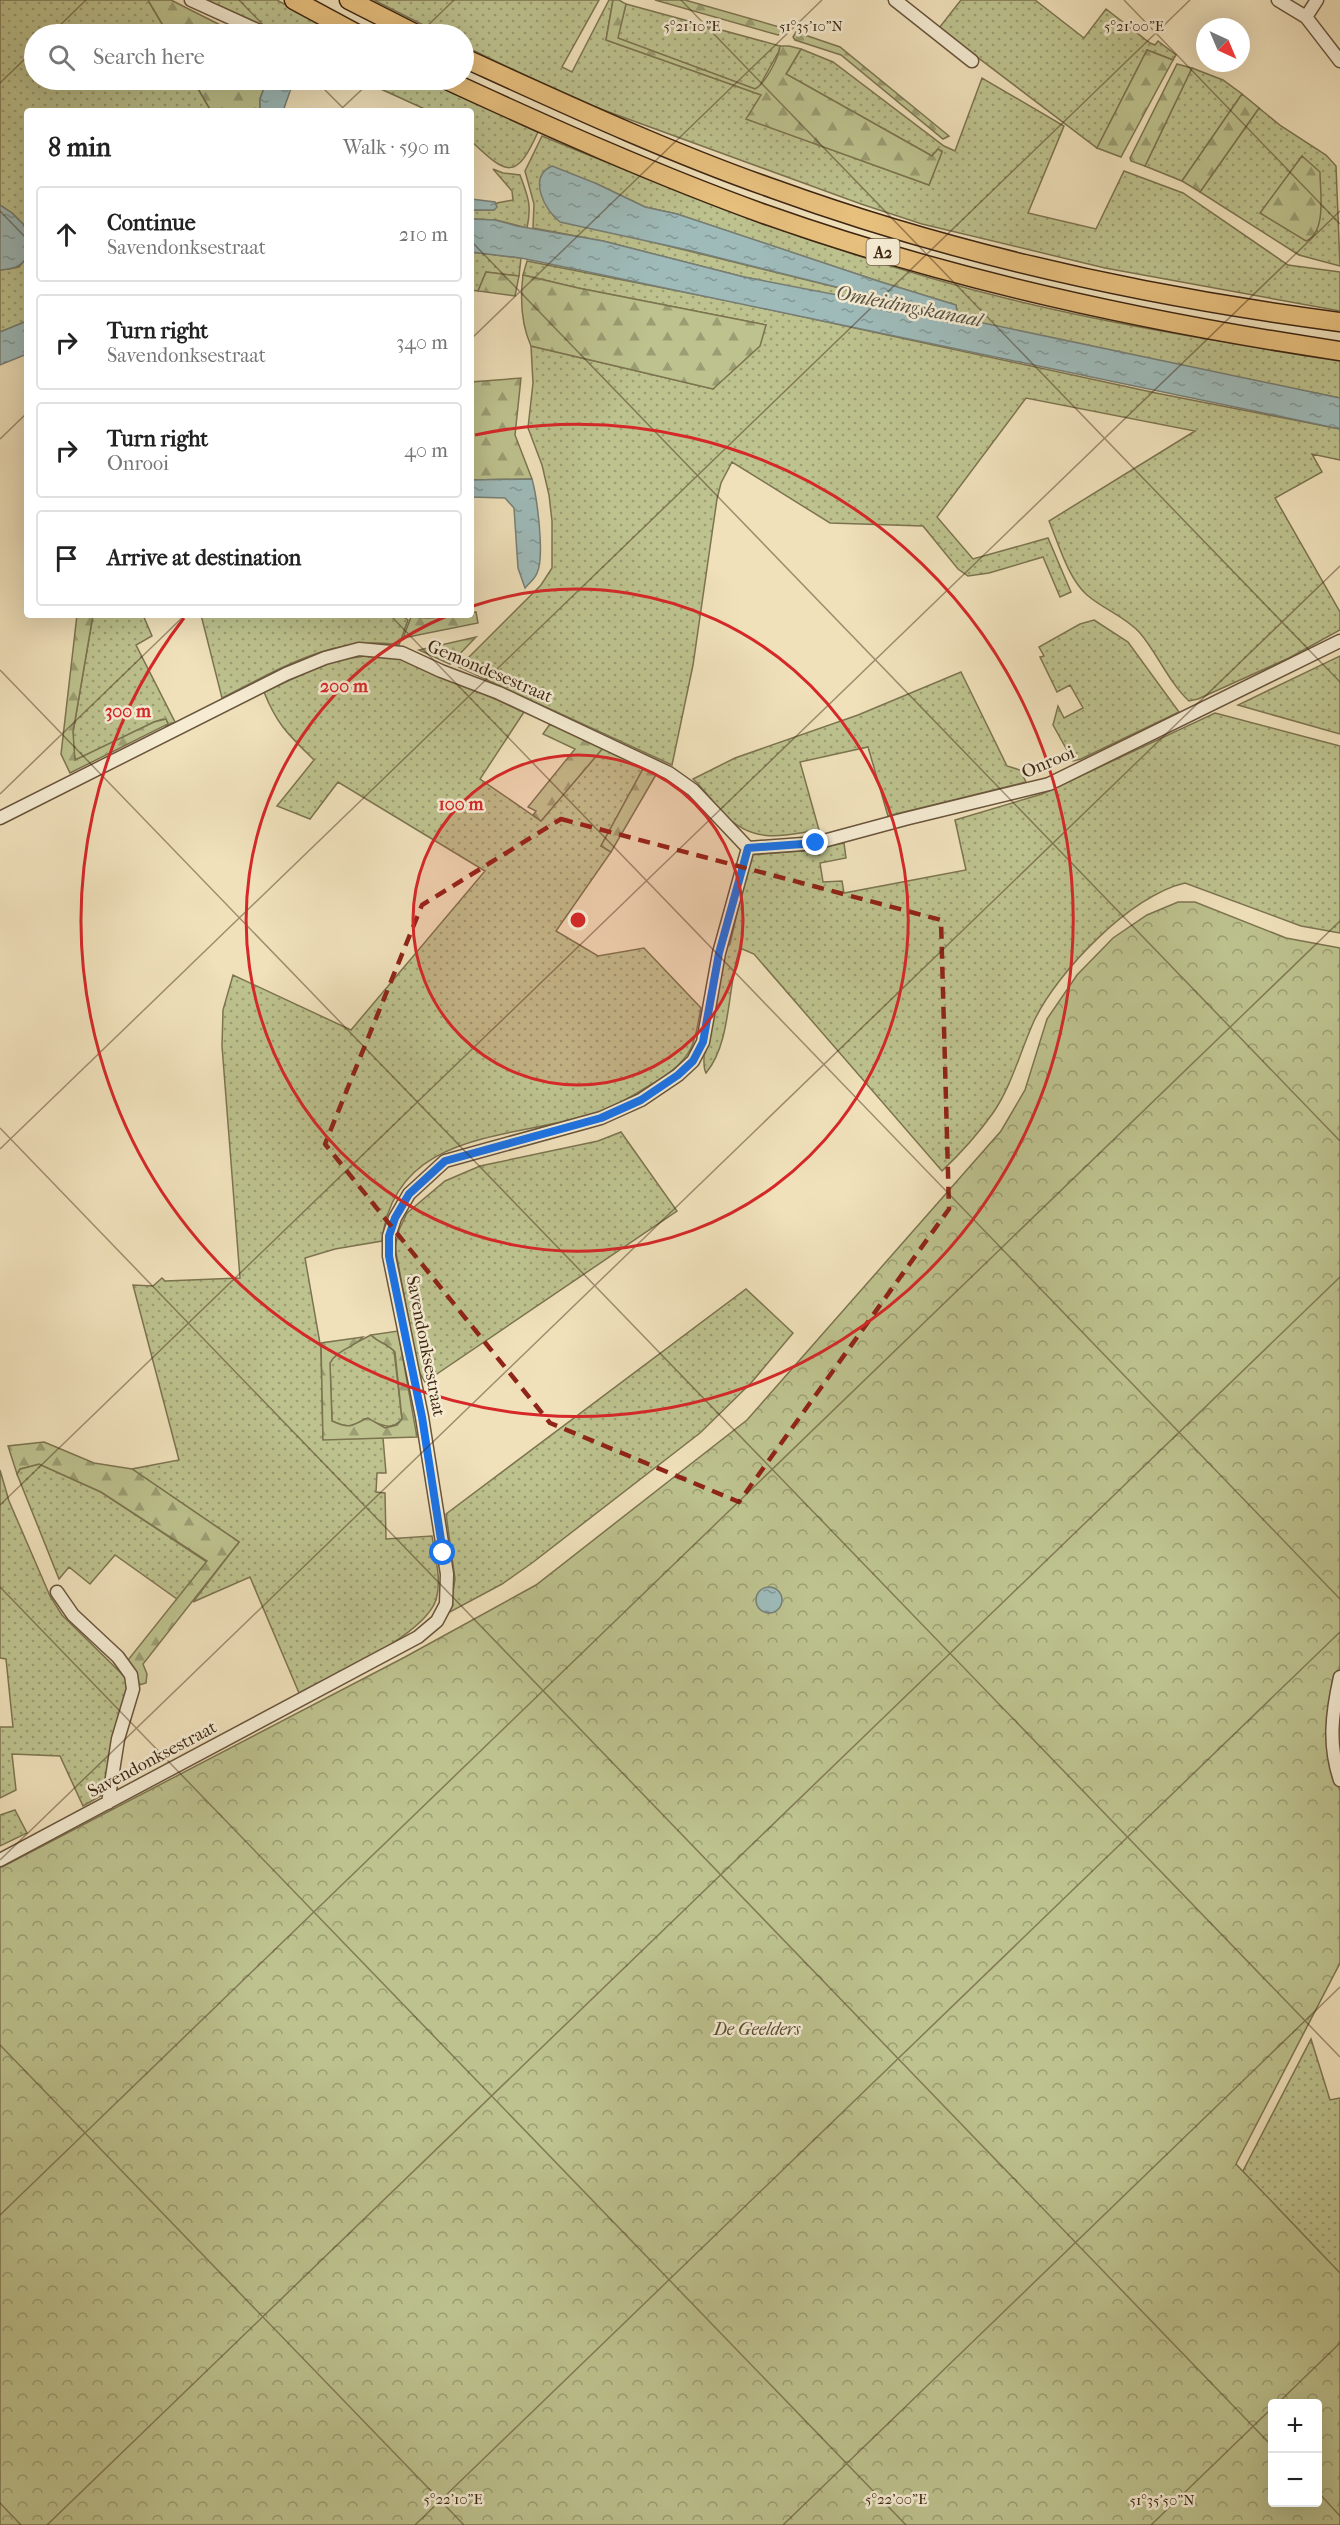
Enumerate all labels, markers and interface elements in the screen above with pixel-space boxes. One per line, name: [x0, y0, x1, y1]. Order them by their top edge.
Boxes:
text: 5°21'10"E: [664, 17, 720, 35]
text: 51°35'10"N: [779, 17, 844, 35]
text: 5°21'00"E: [1104, 17, 1164, 35]
north arrow: [1196, 18, 1250, 72]
search box: [24, 24, 474, 90]
icon: search: [45, 41, 78, 74]
text: Search here: [93, 44, 205, 70]
text: 8 min: [48, 132, 111, 163]
text: Walk · 590 m: [343, 136, 450, 159]
text: Continue: [107, 210, 196, 236]
icon: ahead: [50, 218, 83, 251]
text: 210 m: [399, 223, 448, 246]
text: Savendonksestraat: [107, 236, 266, 259]
road number: A2: [866, 239, 900, 265]
water label: Omleidingskanaal: [834, 281, 986, 332]
text: Turn right: [107, 318, 208, 344]
icon: right: [50, 326, 83, 359]
text: 340 m: [396, 331, 448, 354]
text: Savendonksestraat: [107, 344, 266, 367]
text: Turn right: [107, 426, 208, 452]
icon: right: [50, 434, 83, 467]
text: 40 m: [404, 439, 448, 462]
text: Onrooi: [107, 452, 169, 475]
icon: arrive: [50, 542, 83, 575]
text: Arrive at destination: [107, 545, 301, 571]
street label: Gemondesestraat: [424, 636, 556, 708]
text: 200 m: [320, 676, 369, 697]
text: 300 m: [105, 701, 152, 722]
street label: Onrooi: [1018, 742, 1079, 783]
text: 100 m: [438, 794, 485, 815]
route end: [802, 829, 828, 855]
centre of rings: [568, 910, 588, 930]
street label: Savendonksestraat: [402, 1274, 450, 1419]
route start: [429, 1539, 455, 1565]
street label: Savendonksestraat: [84, 1716, 221, 1802]
park label: De Geelders: [713, 2019, 801, 2040]
map controls: [1268, 2399, 1322, 2507]
button: +: [1268, 2399, 1322, 2453]
button: −: [1268, 2453, 1322, 2507]
text: 5°22'10"E: [423, 2490, 483, 2508]
text: 5°22'00"E: [865, 2490, 927, 2508]
text: 51°35'50"N: [1129, 2491, 1195, 2509]

